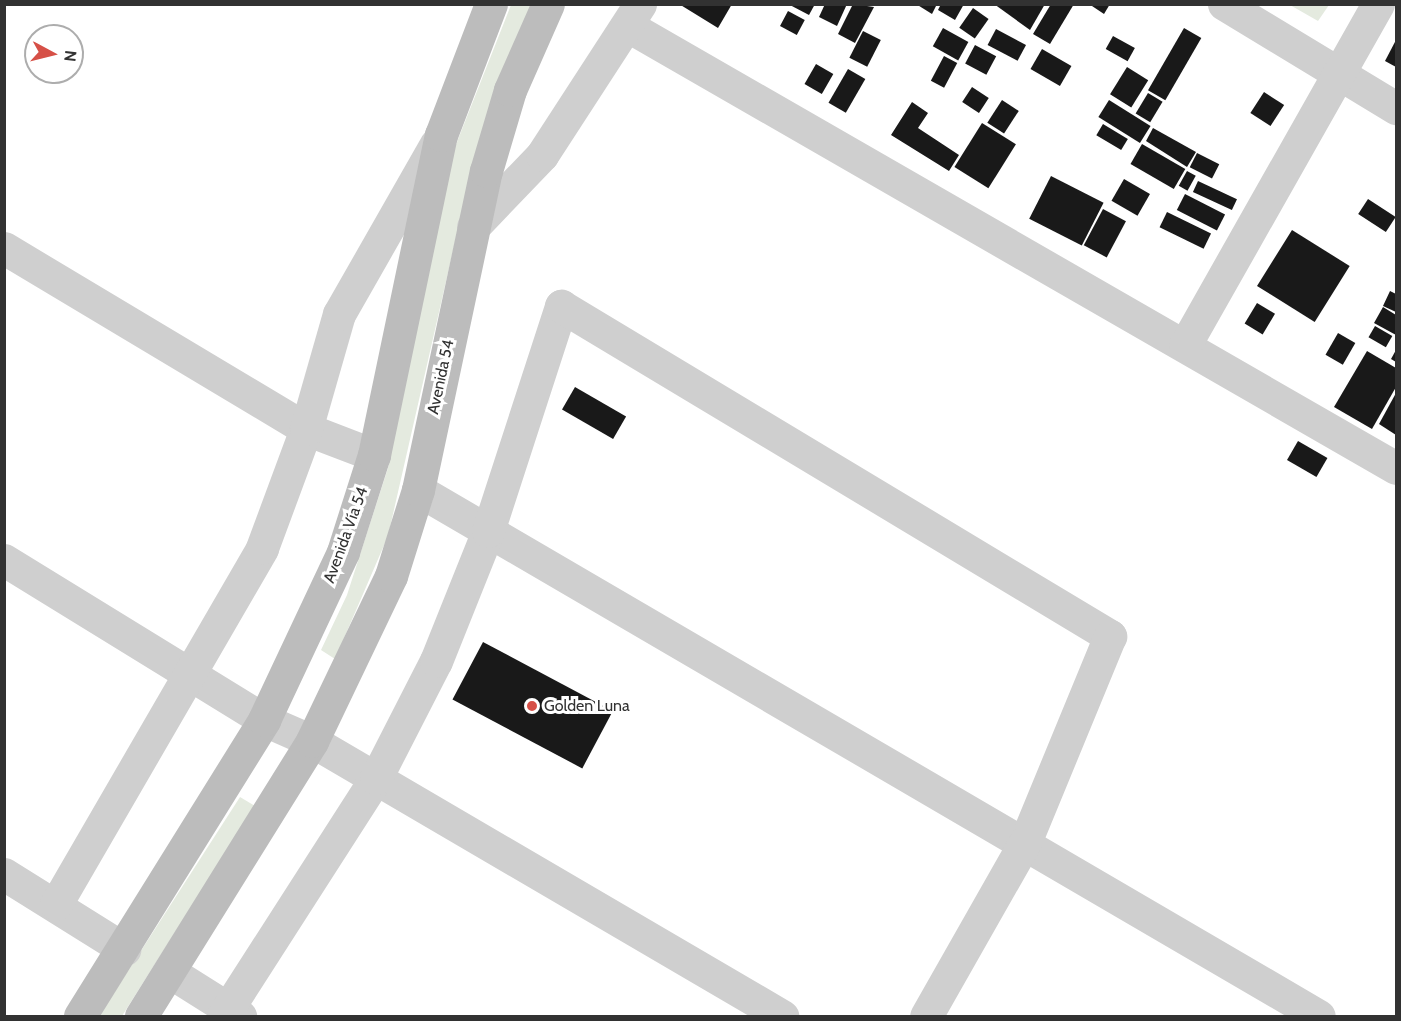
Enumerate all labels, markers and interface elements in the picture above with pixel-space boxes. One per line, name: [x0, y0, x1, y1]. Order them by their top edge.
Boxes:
north arrow: [24, 24, 84, 84]
text: N: [60, 49, 80, 63]
street label: Avenida 54: [424, 338, 458, 416]
street label: Avenida Vía 54: [320, 484, 372, 586]
place label: Golden Luna: [544, 696, 630, 716]
marker: Golden Luna: [525, 699, 539, 713]

